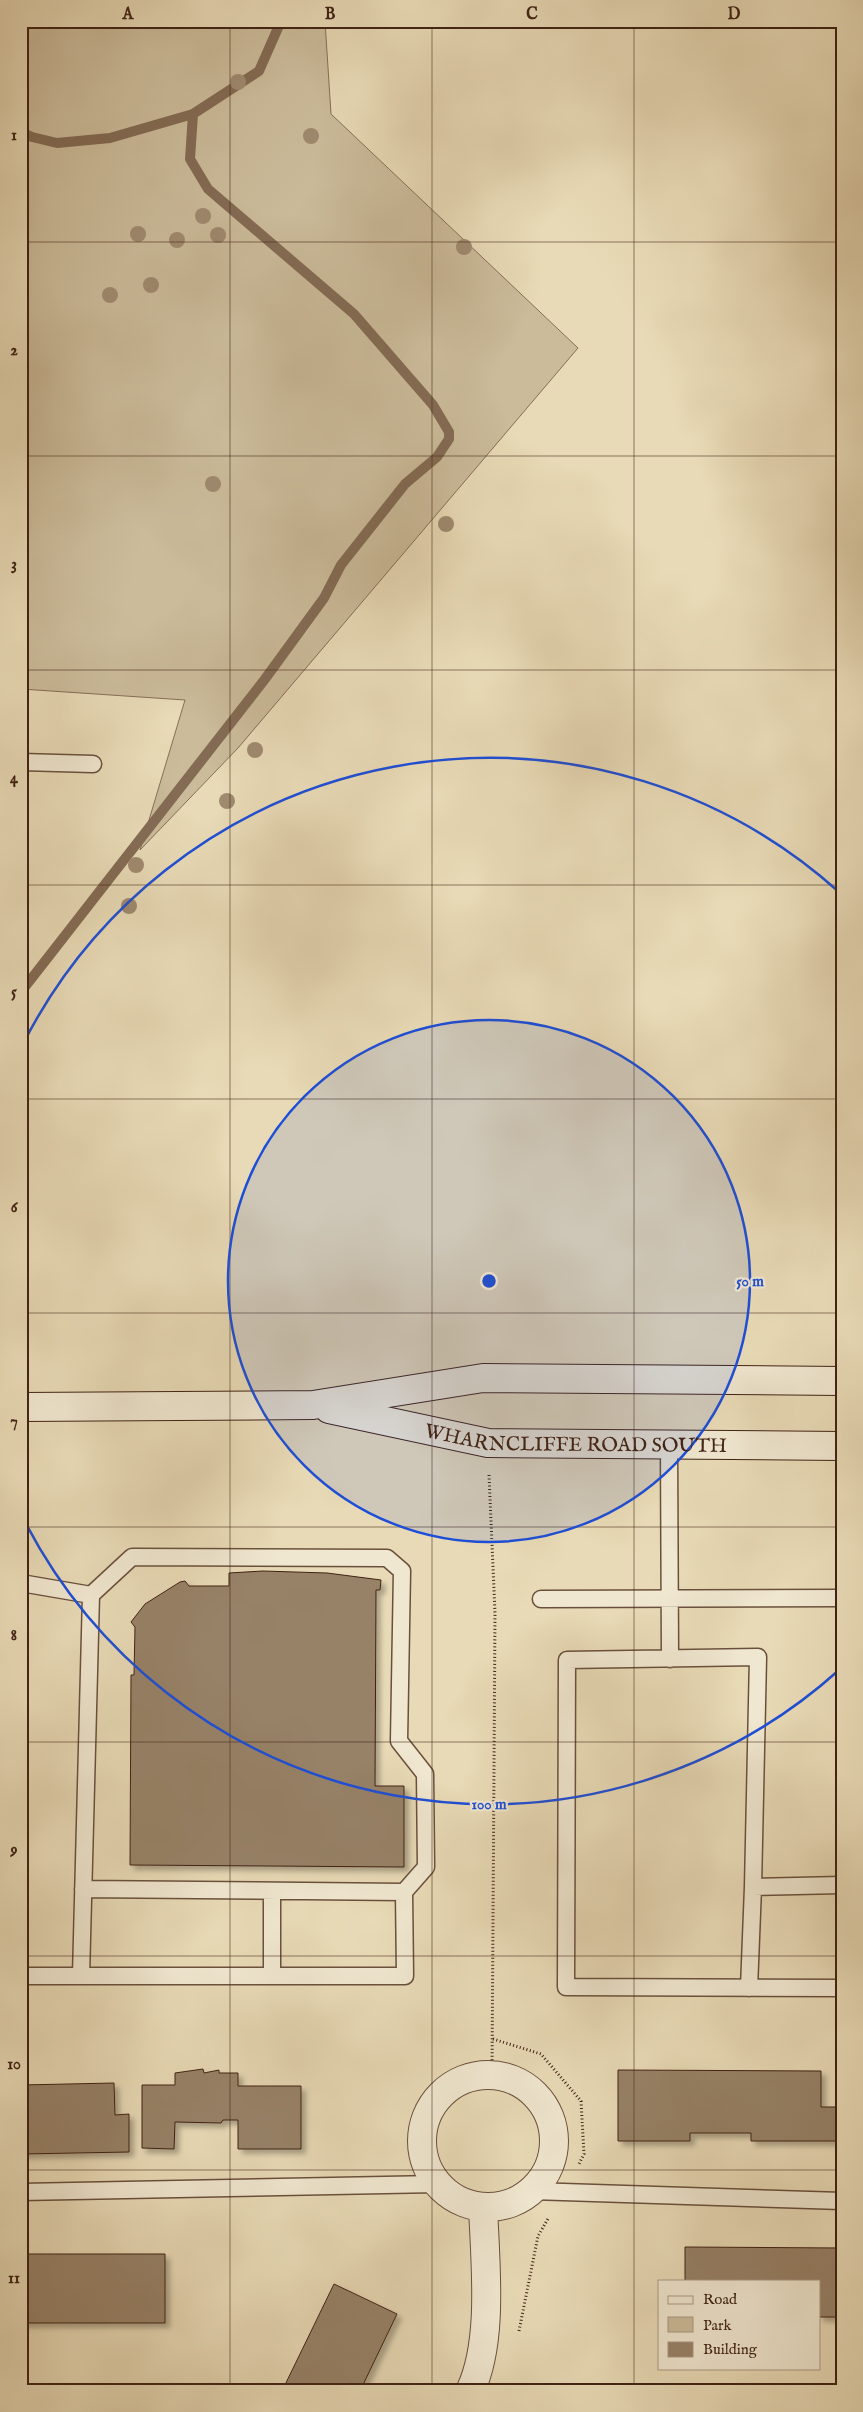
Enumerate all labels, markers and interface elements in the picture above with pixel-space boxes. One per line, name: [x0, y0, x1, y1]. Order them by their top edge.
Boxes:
text: A: [122, 5, 135, 25]
text: B: [325, 5, 336, 25]
text: C: [526, 5, 538, 25]
text: D: [728, 5, 741, 25]
text: 1: [11, 126, 17, 146]
text: 2: [10, 341, 18, 361]
text: 3: [11, 555, 17, 575]
text: 4: [10, 769, 19, 789]
text: 5: [11, 983, 17, 1003]
text: 6: [11, 1198, 19, 1218]
centre of rings: [480, 1272, 498, 1290]
text: 50 m: [736, 1272, 764, 1291]
text: 7: [10, 1412, 18, 1432]
street label: WHARNCLIFFE ROAD SOUTH: [422, 1419, 727, 1459]
text: 8: [11, 1626, 17, 1646]
text: 100 m: [471, 1795, 507, 1814]
text: 9: [10, 1841, 18, 1861]
text: 10: [7, 2055, 21, 2075]
text: 11: [8, 2269, 20, 2289]
legend: [658, 2280, 820, 2370]
text: Road: [703, 2290, 738, 2309]
text: Park: [703, 2316, 733, 2335]
text: Building: [703, 2340, 758, 2359]

